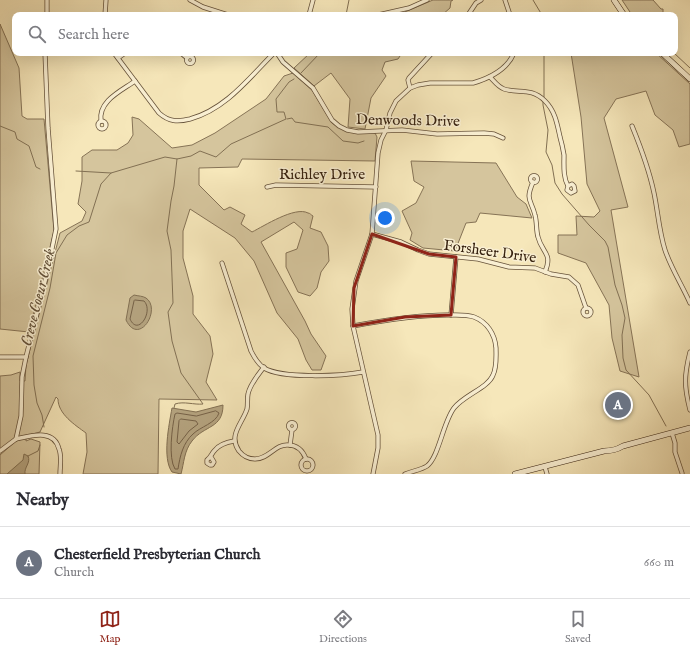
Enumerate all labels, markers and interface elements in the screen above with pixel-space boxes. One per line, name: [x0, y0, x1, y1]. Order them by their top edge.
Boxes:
search box: [12, 12, 678, 56]
icon: search: [26, 23, 48, 45]
text: Search here: [58, 25, 129, 44]
street label: Denwoods Drive: [356, 110, 460, 131]
street label: Richley Drive: [279, 165, 365, 184]
your location: [375, 208, 395, 228]
street label: Forsheer Drive: [442, 236, 538, 267]
water label: Creve Coeur Creek: [17, 246, 61, 348]
pin: A: [605, 390, 631, 420]
text: Nearby: [16, 490, 69, 511]
text: Chesterfield Presbyterian Church: [54, 545, 261, 564]
text: A: [25, 554, 33, 571]
text: 660 m: [644, 554, 674, 571]
text: Church: [54, 564, 94, 581]
tab: Map: [99, 608, 121, 646]
tab: Directions: [319, 608, 367, 646]
tab: Saved: [565, 608, 591, 646]

